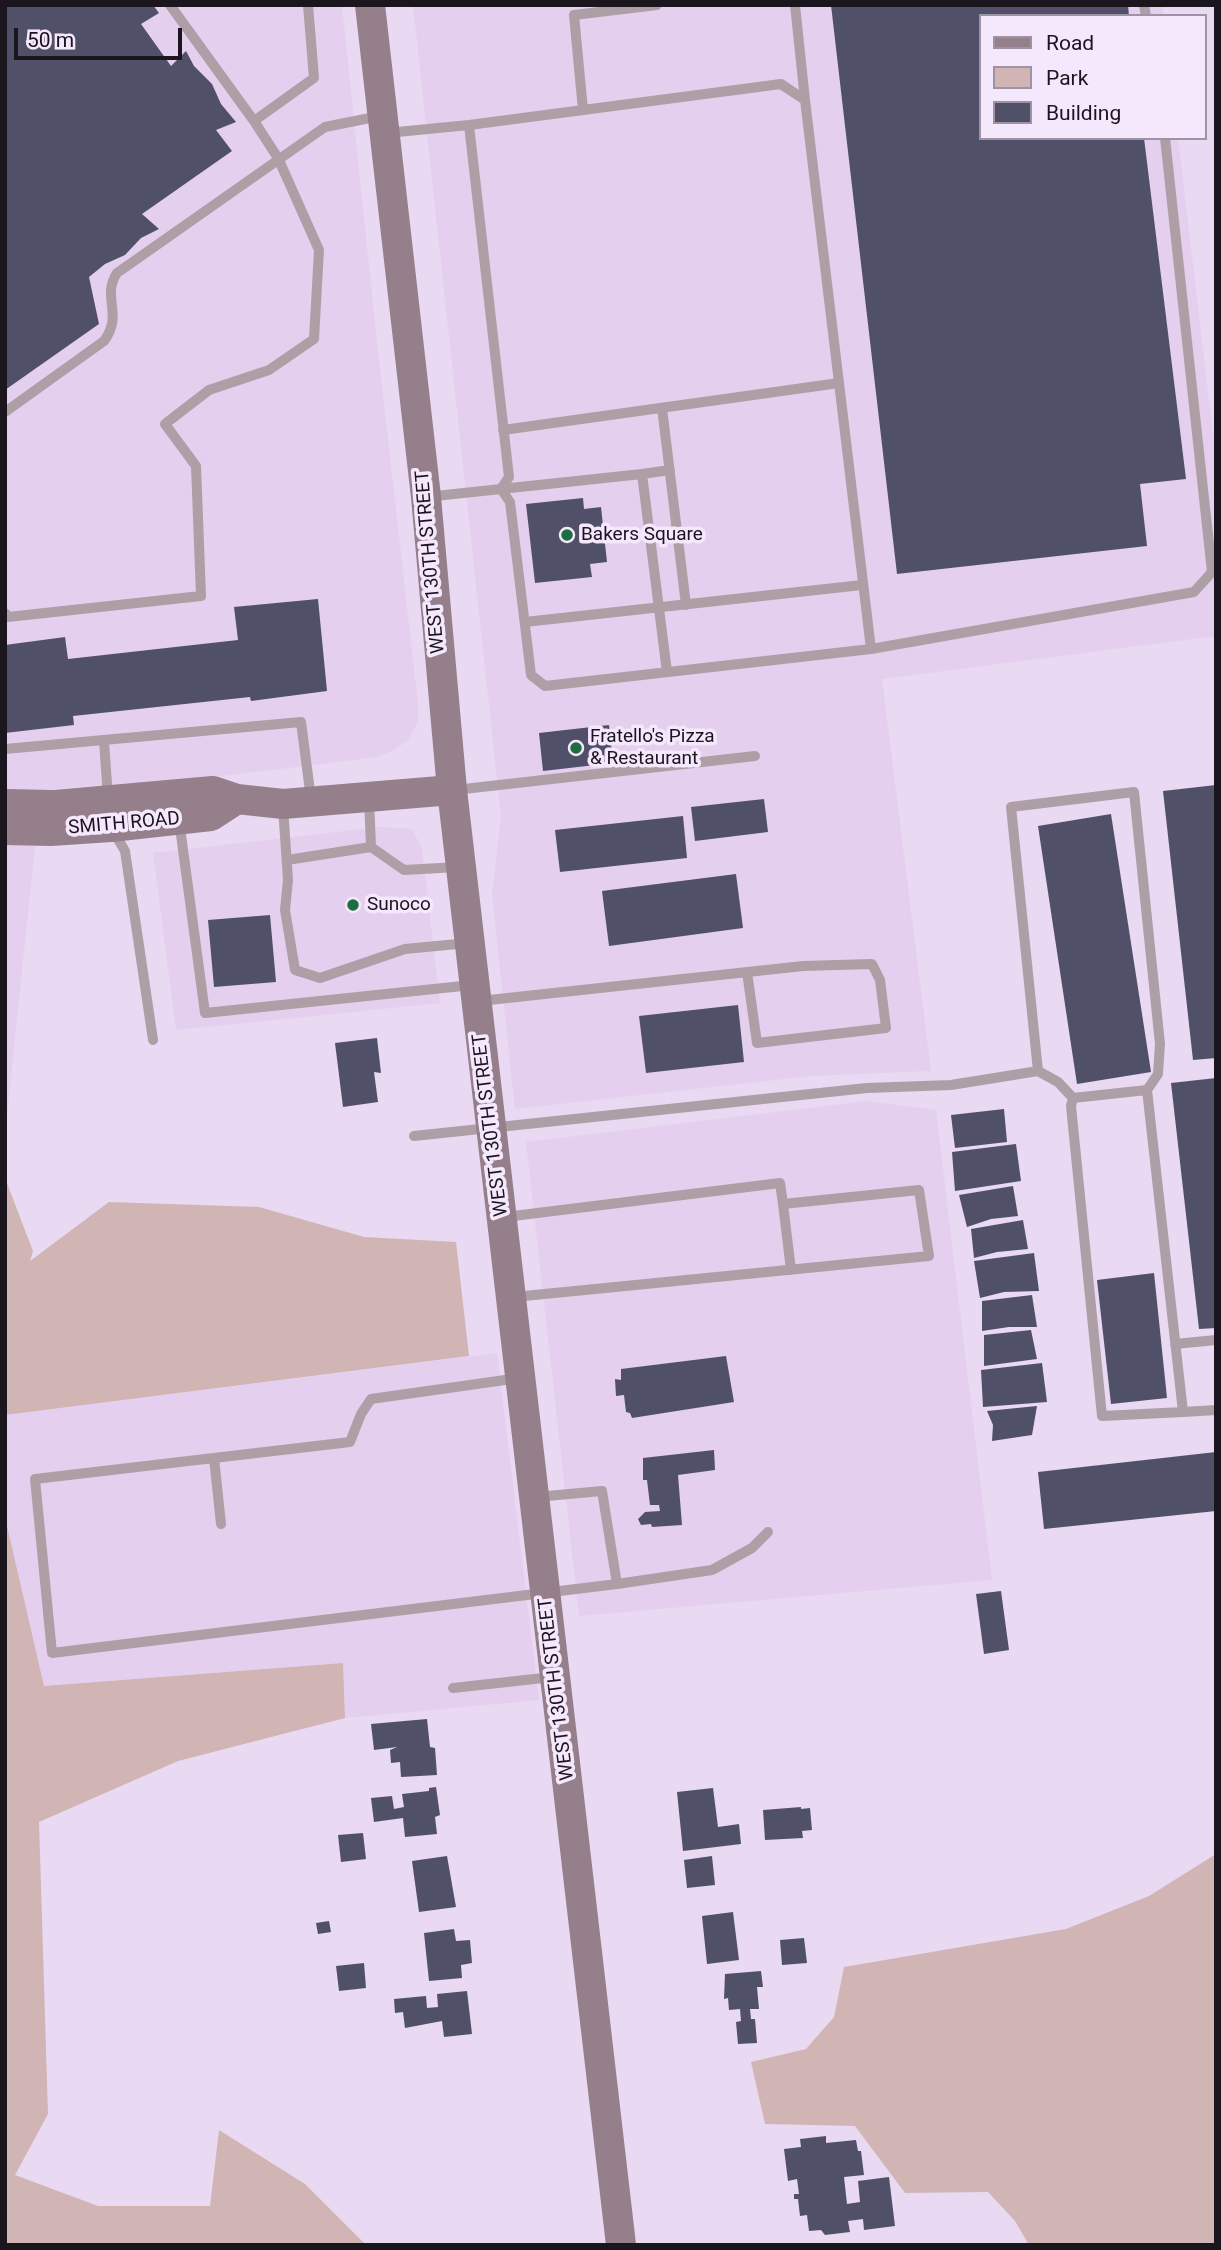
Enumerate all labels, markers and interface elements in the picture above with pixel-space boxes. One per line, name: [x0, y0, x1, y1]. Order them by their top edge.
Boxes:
scale bar: [18, 14, 186, 58]
legend: [979, 14, 1207, 140]
text: 50 m: [27, 28, 74, 52]
text: Road: [1046, 31, 1094, 55]
text: Park: [1046, 66, 1088, 90]
text: Building: [1046, 101, 1121, 125]
street label: WEST 130TH STREET: [412, 469, 450, 655]
place label: Bakers Square: [581, 524, 703, 546]
marker: Bakers Square: [559, 527, 575, 543]
place label: Fratello's Pizza & Restaurant: [590, 726, 715, 770]
marker: Fratello's Pizza & Restaurant: [568, 740, 584, 756]
street label: SMITH ROAD: [67, 808, 181, 840]
place label: Sunoco: [367, 894, 431, 916]
marker: Sunoco: [345, 897, 361, 913]
street label: WEST 130TH STREET: [468, 1032, 514, 1218]
street label: WEST 130TH STREET: [534, 1596, 580, 1782]

